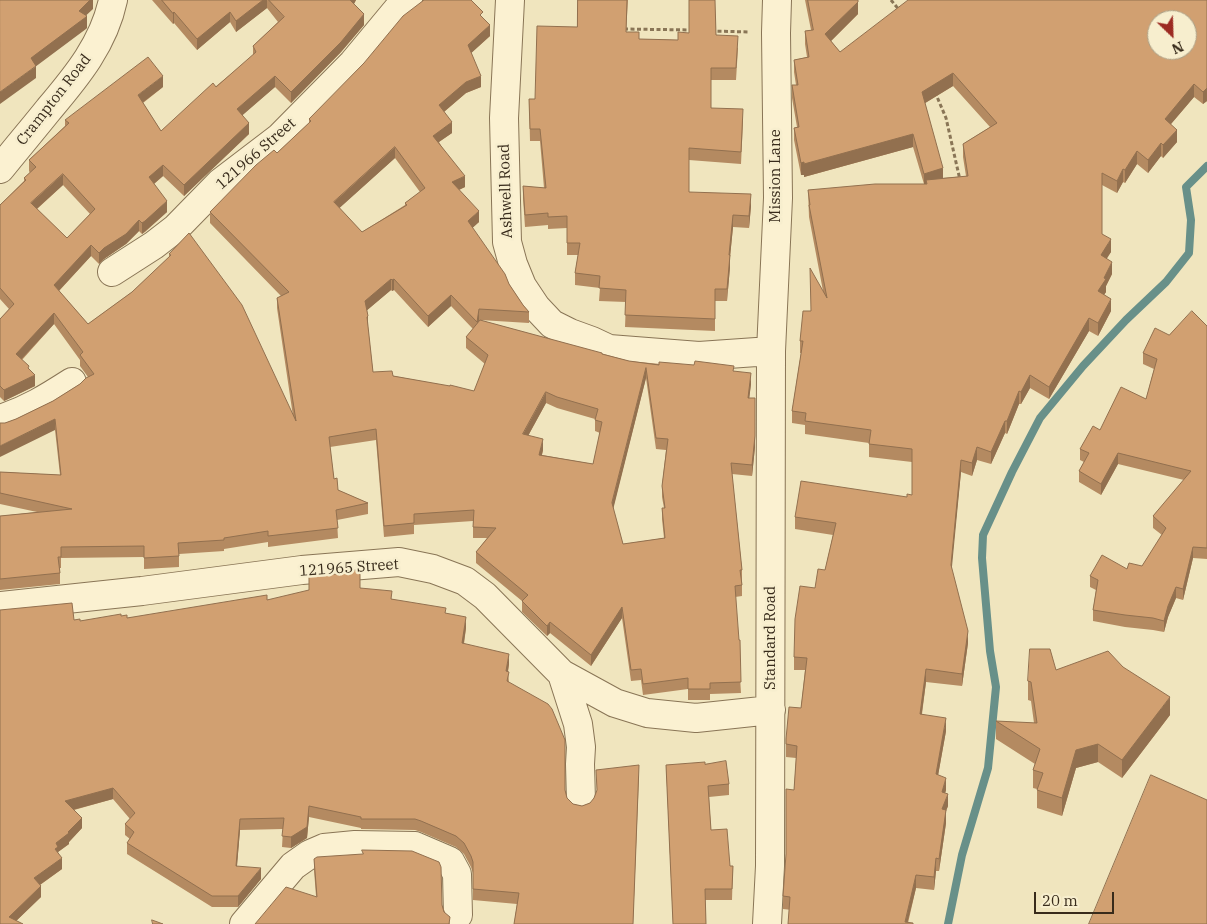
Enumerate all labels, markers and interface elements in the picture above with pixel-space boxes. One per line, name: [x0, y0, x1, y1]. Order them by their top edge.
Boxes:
north arrow: [1147, 10, 1197, 60]
text: N: [1169, 37, 1186, 58]
street label: Crampton Road: [13, 51, 95, 149]
street label: 121966 Street: [213, 115, 299, 193]
street label: Mission Lane: [767, 129, 785, 223]
street label: Ashwell Road: [495, 143, 517, 239]
street label: 121965 Street: [299, 556, 399, 580]
street label: Standard Road: [762, 586, 780, 690]
scale bar: [1037, 882, 1117, 914]
text: 20 m: [1042, 891, 1078, 910]

